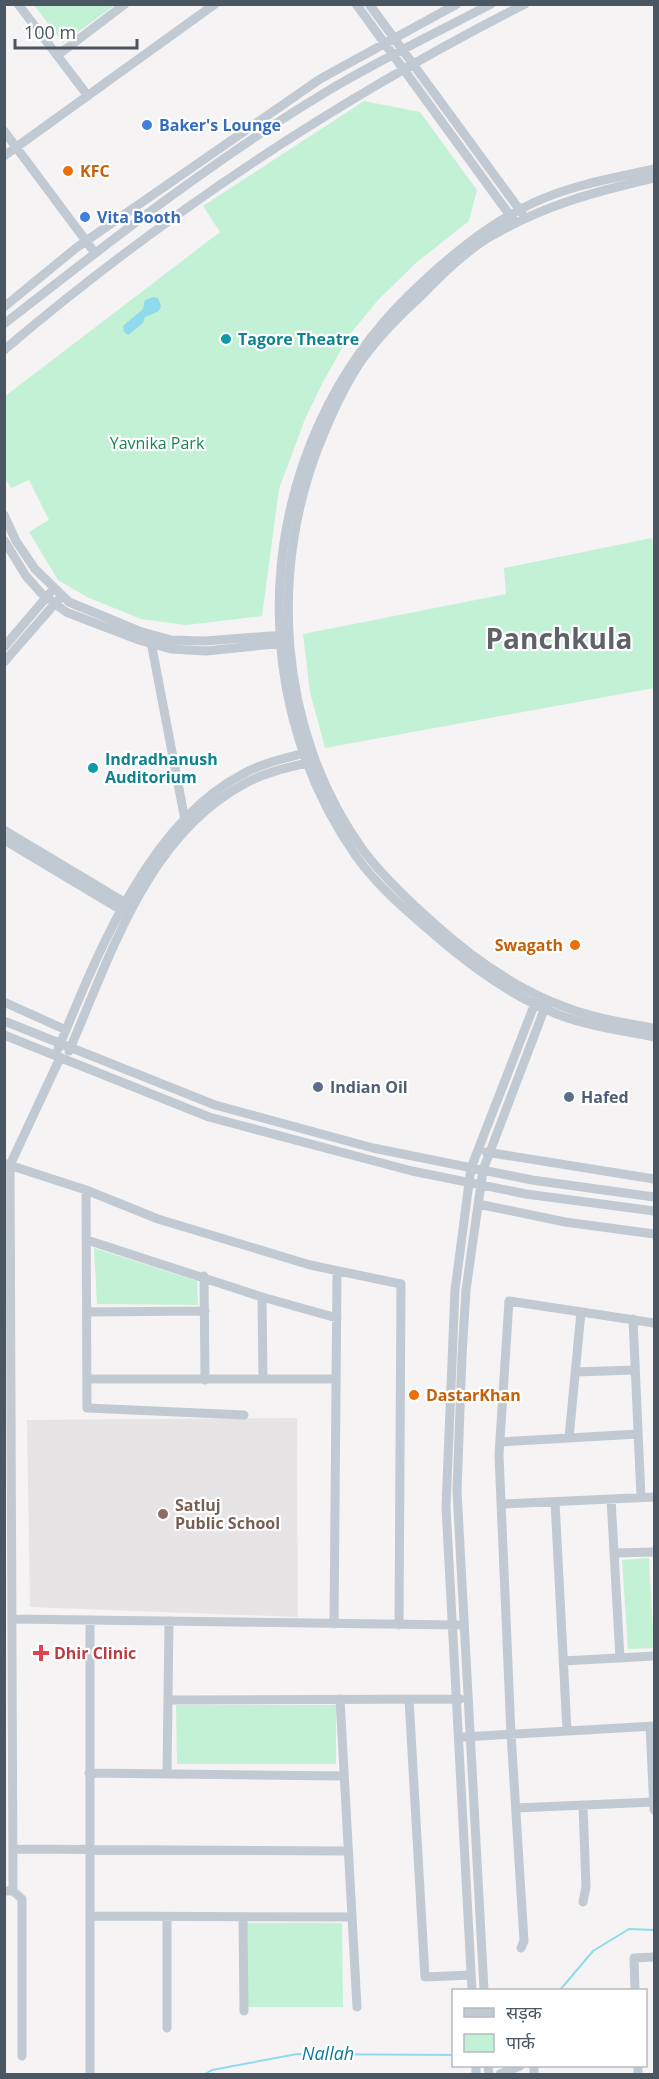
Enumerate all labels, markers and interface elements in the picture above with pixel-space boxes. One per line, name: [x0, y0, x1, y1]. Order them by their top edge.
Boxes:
scale bar: [15, 12, 136, 50]
text: 100 m: [24, 20, 76, 44]
place label: Baker's Lounge: [159, 114, 281, 136]
marker: Baker's Lounge: [140, 118, 154, 132]
place label: KFC: [80, 160, 110, 182]
marker: KFC: [61, 164, 75, 178]
place label: Vita Booth: [97, 206, 181, 228]
marker: Vita Booth: [78, 210, 92, 224]
place label: Tagore Theatre: [238, 328, 359, 350]
marker: Tagore Theatre: [219, 332, 233, 346]
park label: Yavnika Park: [110, 432, 205, 454]
district label: Panchkula: [486, 619, 632, 657]
place label: Indradhanush Auditorium: [105, 748, 218, 788]
marker: Indradhanush Auditorium: [86, 761, 100, 775]
place label: Swagath: [495, 934, 563, 956]
marker: Swagath: [568, 938, 582, 952]
place label: Indian Oil: [330, 1076, 408, 1098]
marker: Indian Oil: [311, 1080, 325, 1094]
place label: Hafed: [581, 1086, 629, 1108]
marker: Hafed: [562, 1090, 576, 1104]
place label: DastarKhan: [426, 1384, 521, 1406]
marker: DastarKhan: [407, 1388, 421, 1402]
place label: Satluj Public School: [175, 1494, 280, 1534]
marker: Satluj Public School: [156, 1507, 170, 1521]
place label: Dhir Clinic: [54, 1642, 136, 1664]
marker: Dhir Clinic: [32, 1644, 50, 1662]
legend: [452, 1989, 647, 2067]
text: सड़क: [506, 2000, 543, 2024]
text: पार्क: [506, 2030, 536, 2054]
water label: Nallah: [302, 2041, 354, 2065]

